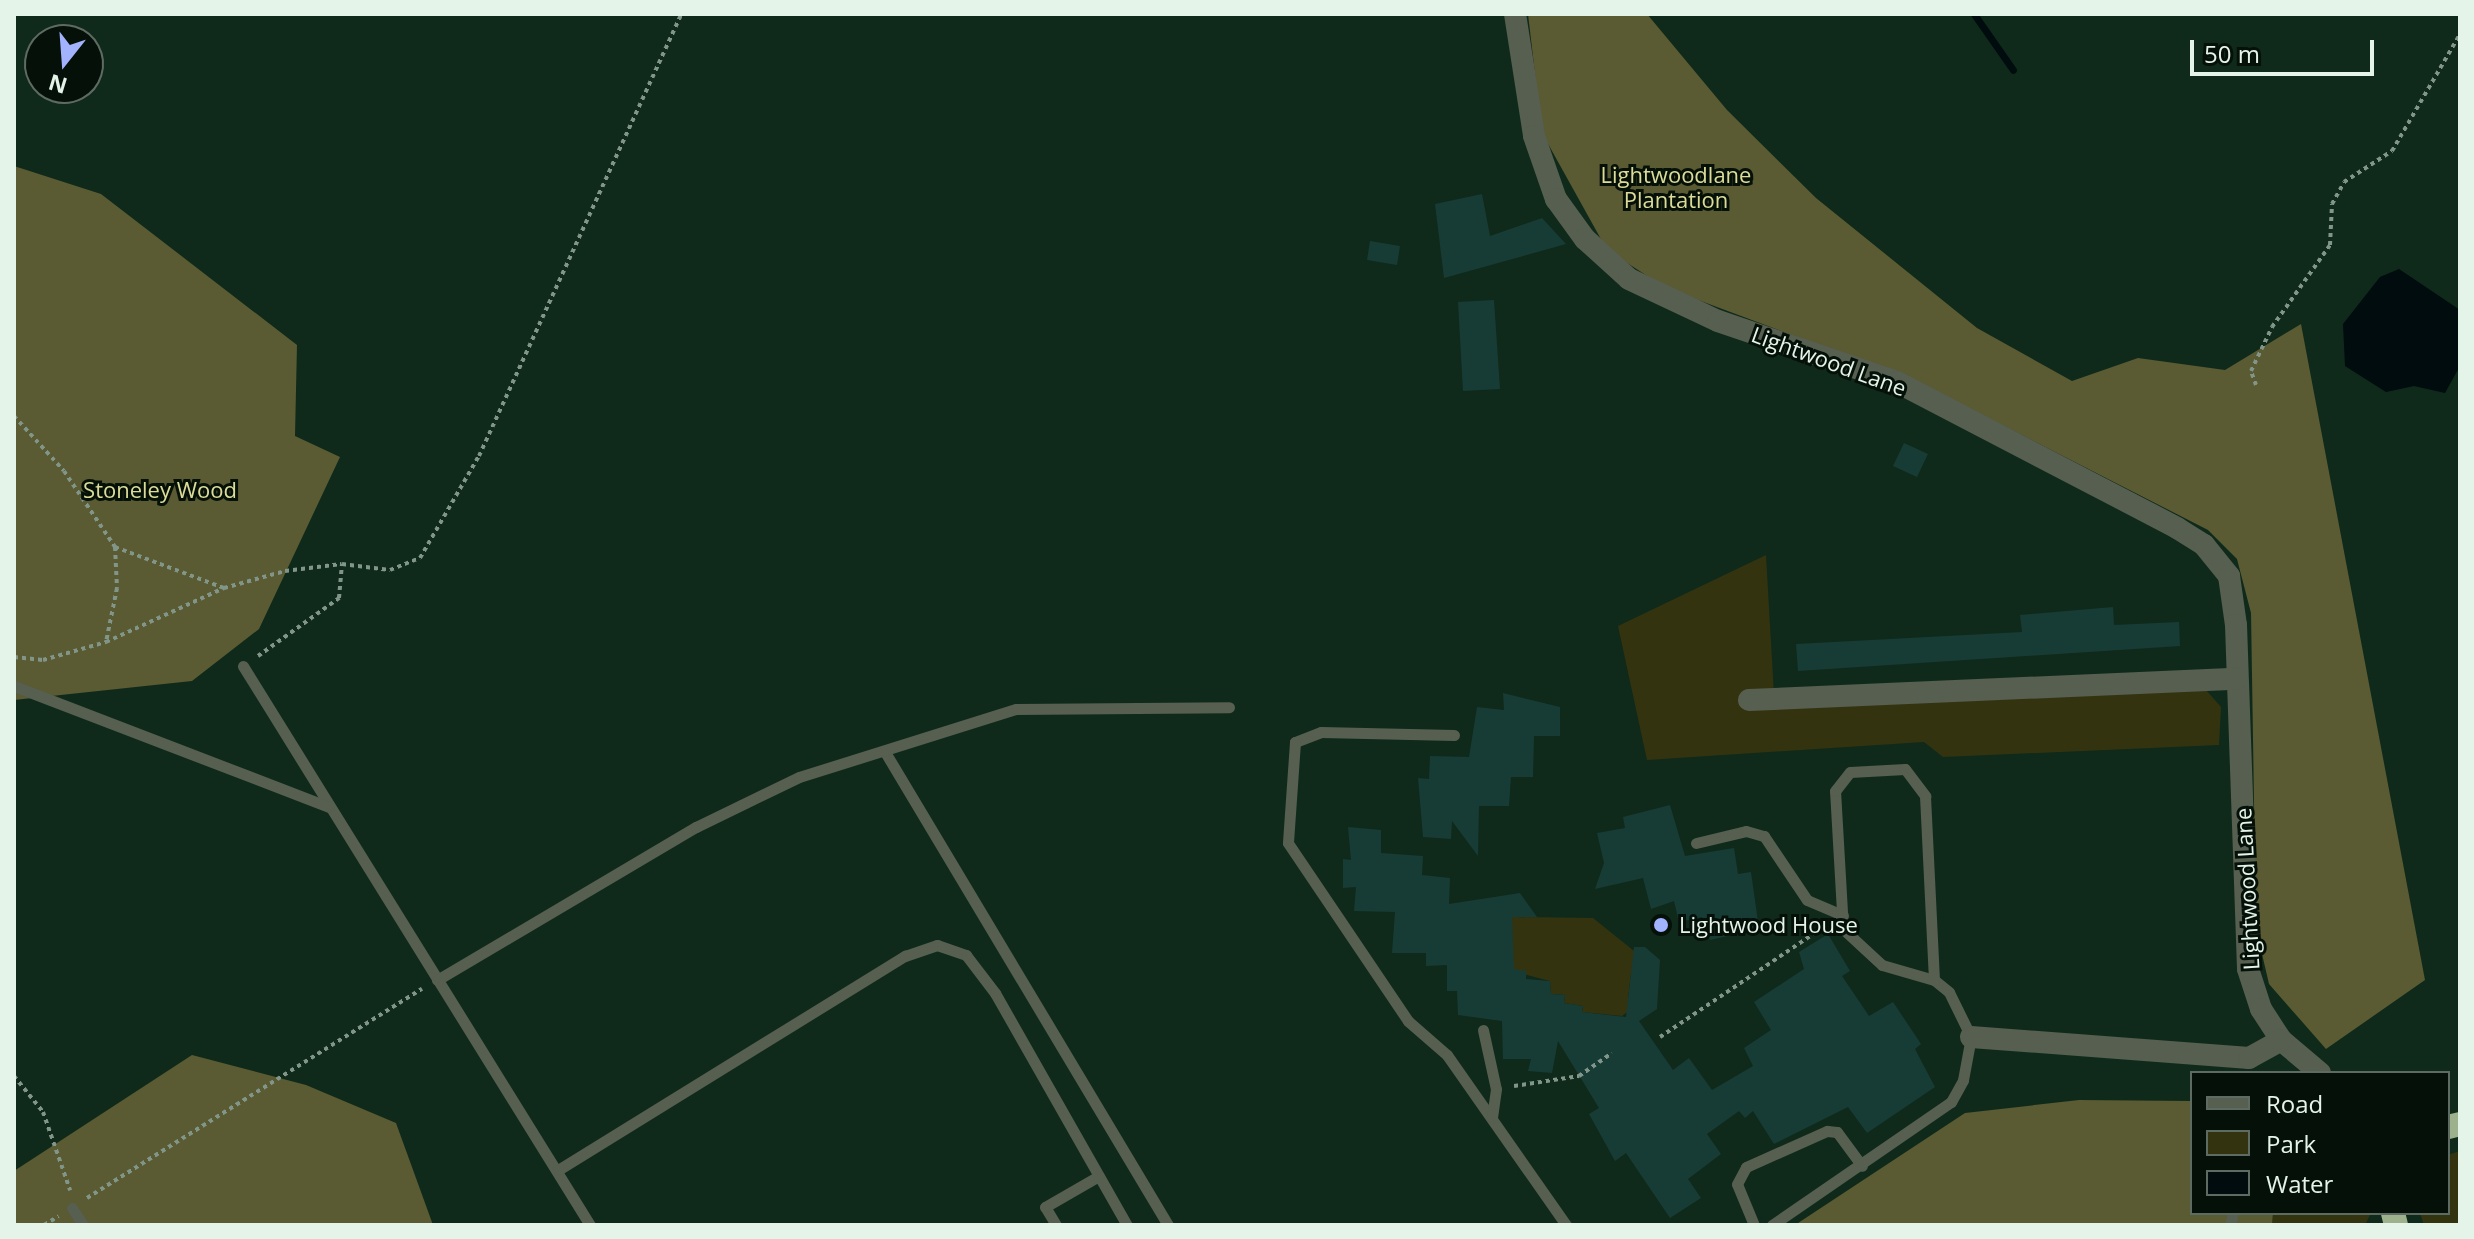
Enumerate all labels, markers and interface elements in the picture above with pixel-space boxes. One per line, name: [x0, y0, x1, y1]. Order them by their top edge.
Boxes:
north arrow: [24, 24, 104, 104]
scale bar: [2194, 24, 2378, 74]
text: 50 m: [2204, 37, 2260, 70]
text: N: [45, 68, 71, 102]
park label: Lightwoodlane Plantation: [1601, 161, 1751, 212]
street label: Lightwood Lane: [1748, 321, 1910, 401]
park label: Stoneley Wood: [83, 477, 237, 503]
street label: Lightwood Lane: [2230, 807, 2264, 971]
place label: Lightwood House: [1679, 912, 1858, 938]
marker: Lightwood House: [1650, 914, 1672, 936]
legend: [2190, 1071, 2450, 1215]
text: Road: [2266, 1087, 2323, 1120]
text: Park: [2266, 1127, 2316, 1160]
text: Water: [2266, 1167, 2333, 1200]

